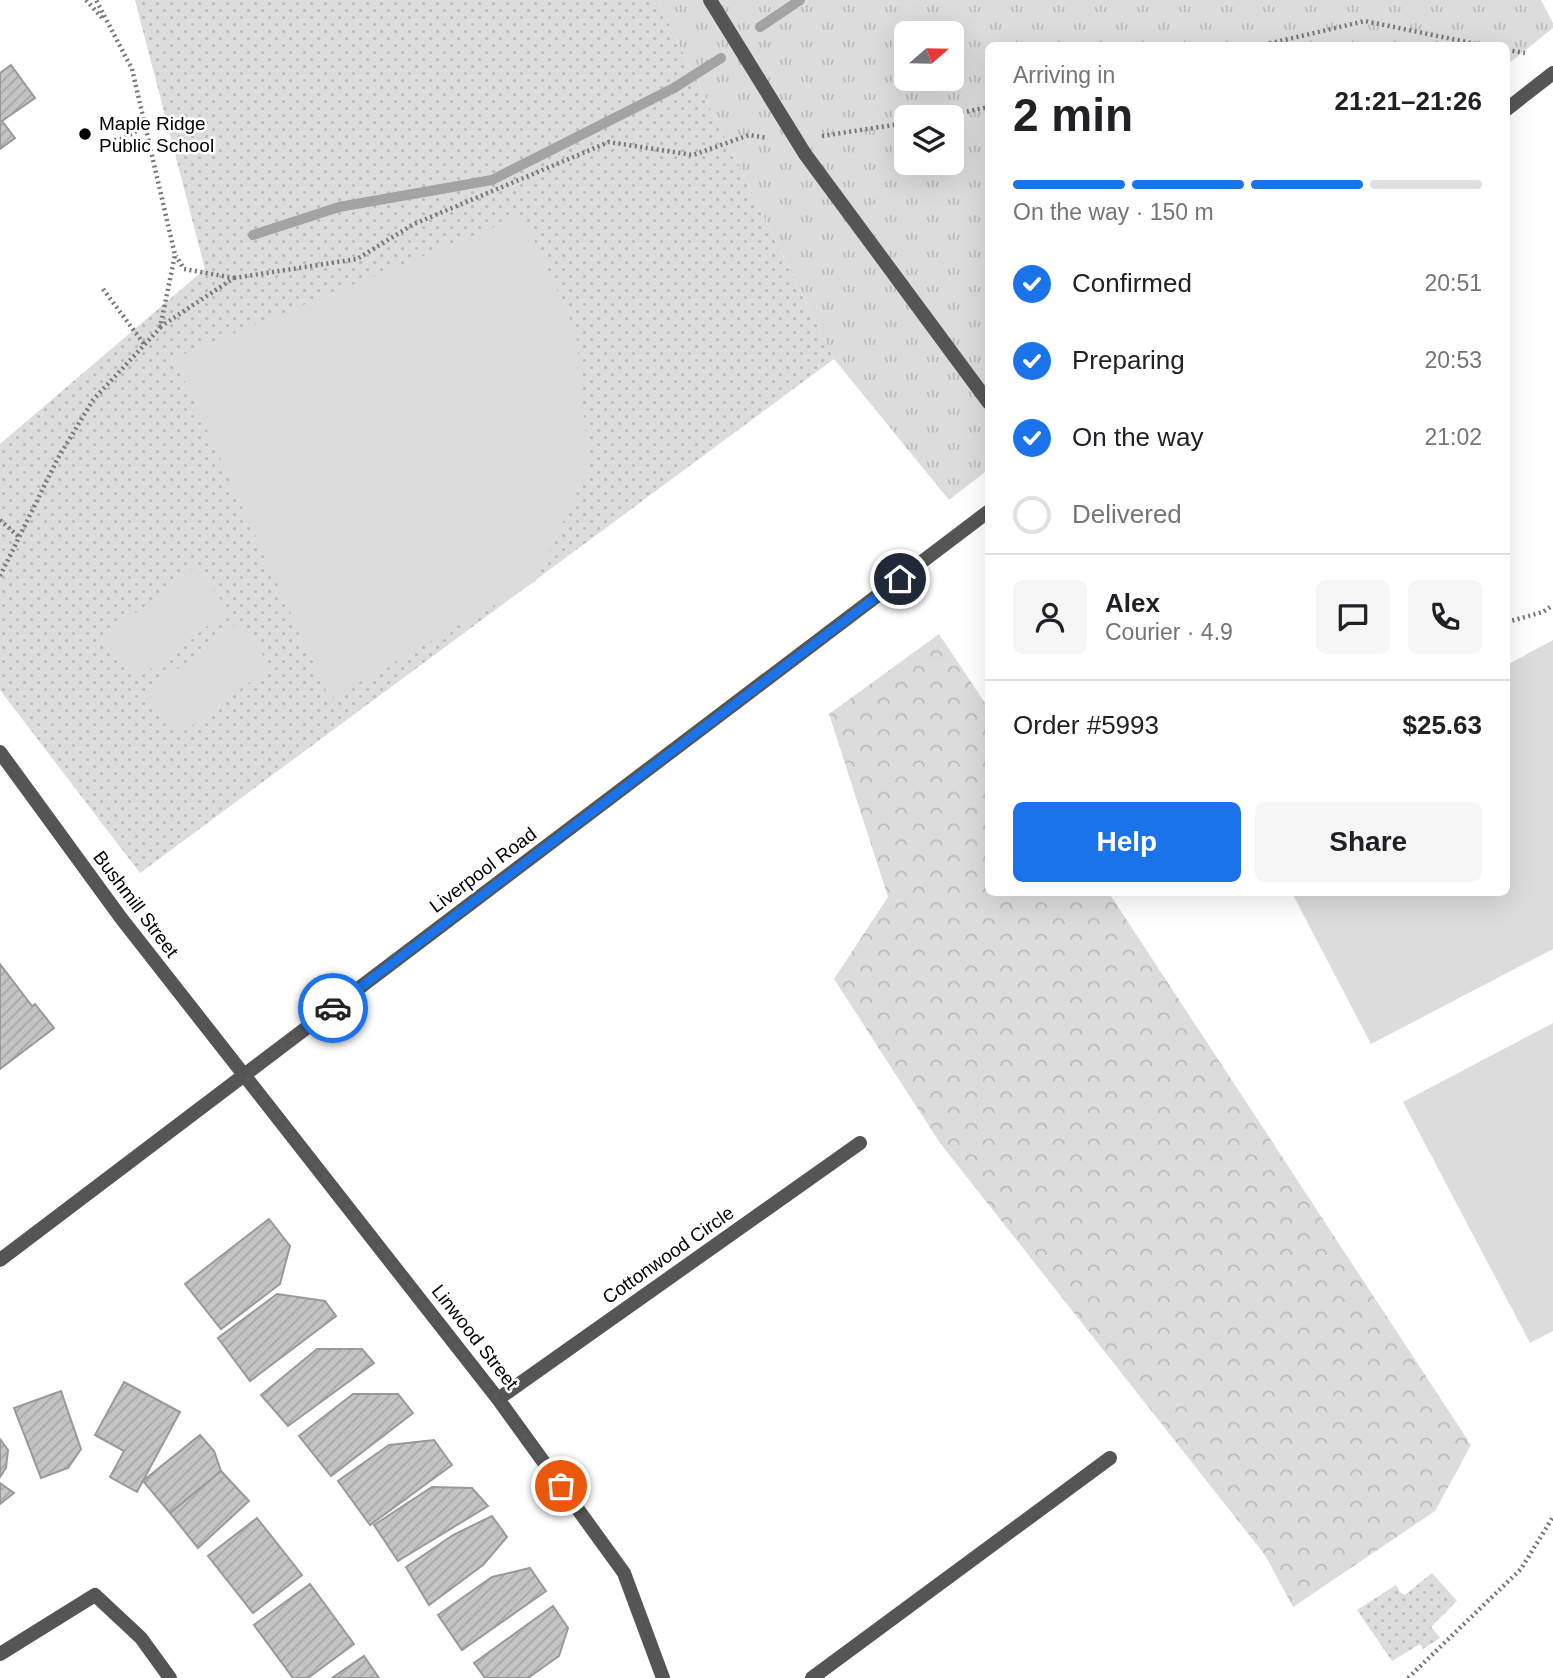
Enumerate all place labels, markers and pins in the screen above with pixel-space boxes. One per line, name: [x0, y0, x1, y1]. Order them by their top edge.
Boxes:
place label: Maple Ridge Public School: [99, 113, 214, 156]
marker: Maple Ridge Public School: [77, 126, 93, 142]
pin: [870, 549, 930, 609]
pin: [531, 1456, 591, 1516]

